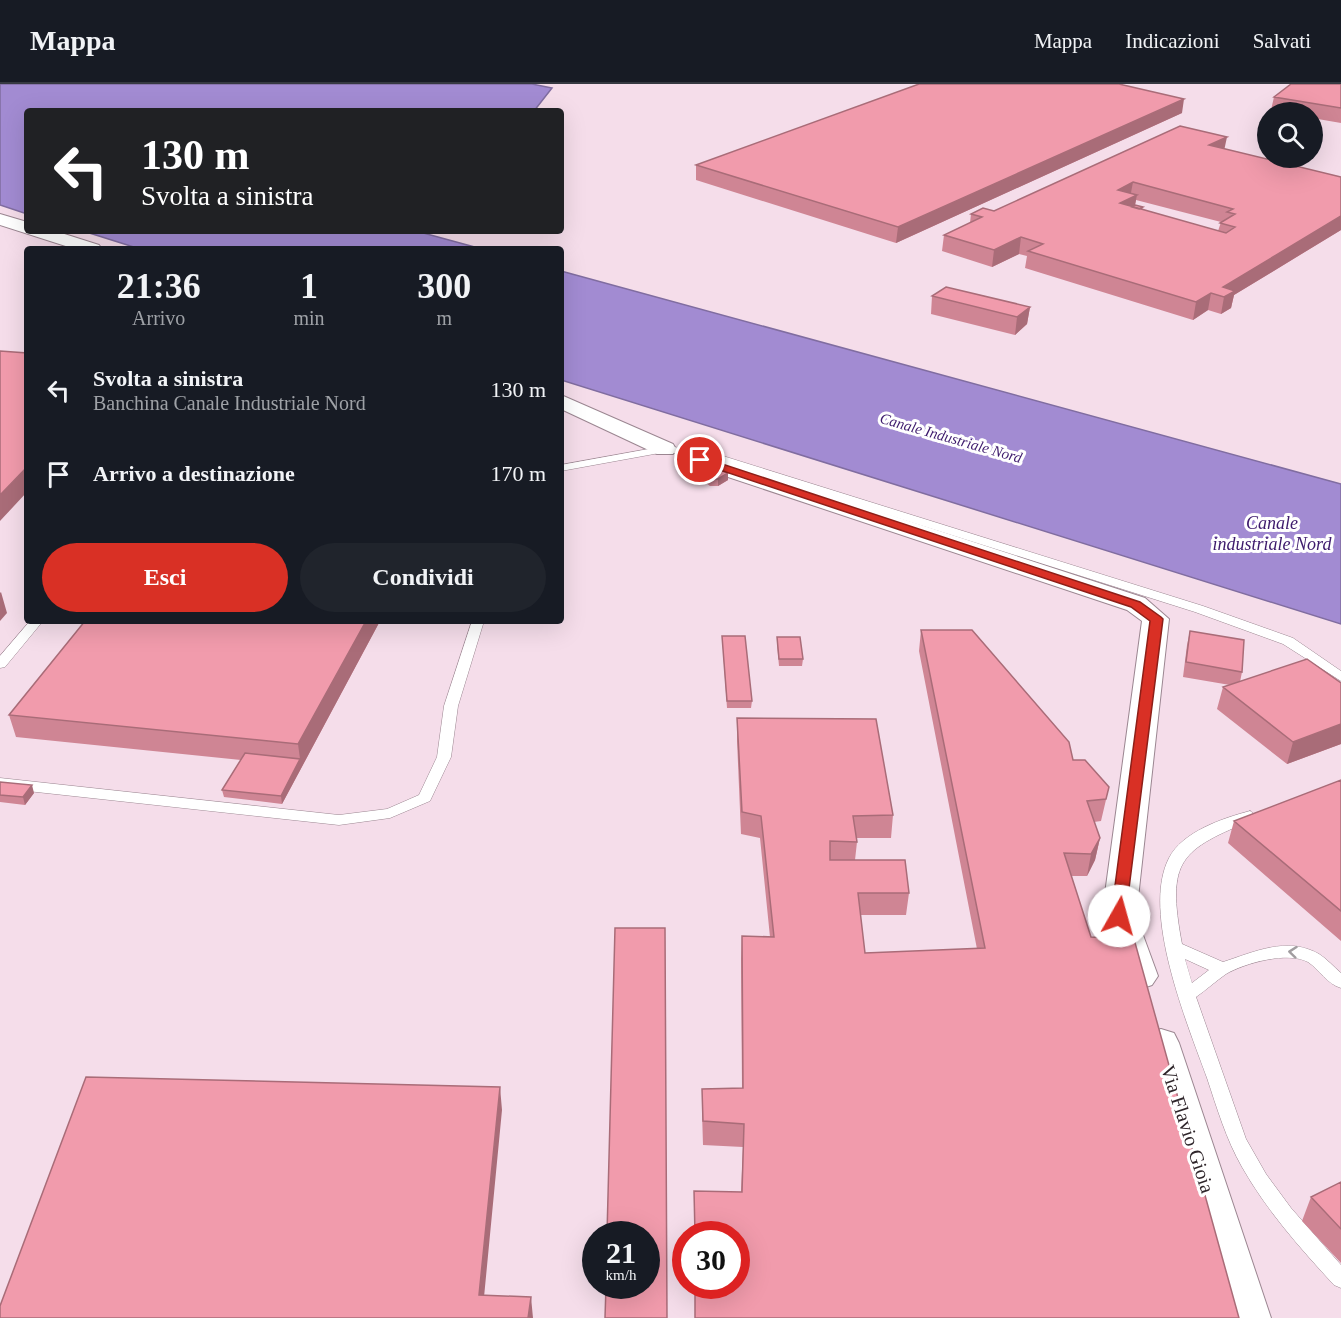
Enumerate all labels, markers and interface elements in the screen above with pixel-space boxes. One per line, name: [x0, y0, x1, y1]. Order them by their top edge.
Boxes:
text: Mappa: [30, 25, 116, 56]
text: Mappa: [1034, 29, 1092, 53]
text: Indicazioni: [1125, 29, 1220, 53]
text: Salvati: [1253, 29, 1311, 53]
map controls: [1257, 102, 1323, 168]
button: search: [1257, 102, 1323, 168]
icon: left: [42, 132, 120, 210]
text: 130 m: [141, 132, 250, 178]
text: Svolta a sinistra: [141, 181, 313, 211]
text: 21:36: [117, 266, 201, 306]
text: 1: [300, 266, 318, 306]
text: 300: [417, 266, 471, 306]
text: Arrivo: [132, 307, 185, 329]
text: min: [293, 307, 325, 329]
text: m: [437, 307, 452, 329]
text: Svolta a sinistra: [93, 366, 243, 391]
icon: left: [42, 374, 75, 407]
text: 130 m: [490, 377, 546, 402]
text: Banchina Canale Industriale Nord: [93, 392, 366, 414]
water label: Canale Industriale Nord: [878, 410, 1024, 466]
pin: [674, 434, 725, 485]
icon: arrive: [683, 443, 716, 476]
icon: arrive: [42, 458, 75, 491]
text: Arrivo a destinazione: [93, 461, 295, 486]
text: 170 m: [490, 461, 546, 486]
water label: Canale industriale Nord: [1213, 513, 1332, 554]
button: Esci: [42, 543, 288, 612]
button: Condividi: [300, 543, 546, 612]
position arrow: [1087, 884, 1151, 948]
one-way arrow: [1288, 946, 1298, 959]
street label: Via Flavio Gioia: [1157, 1062, 1219, 1196]
speed limit sign: 30: [672, 1221, 750, 1299]
text: 21: [606, 1236, 636, 1269]
text: km/h: [606, 1267, 636, 1283]

